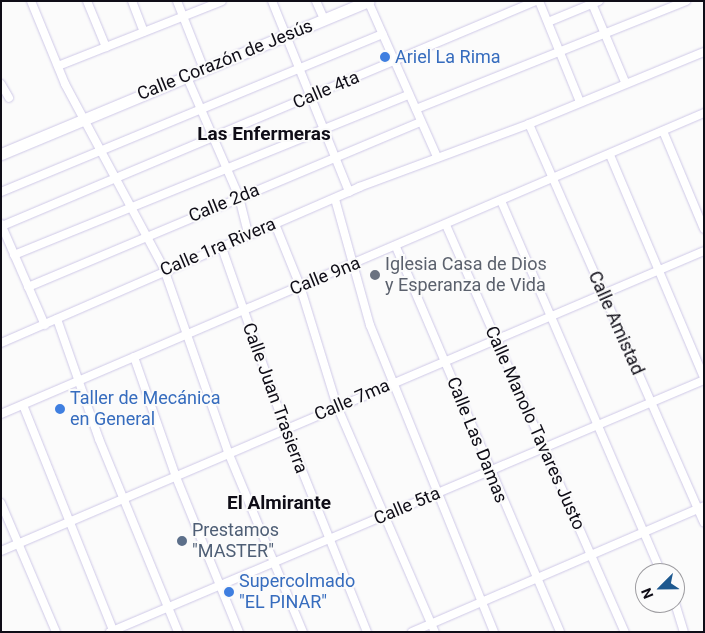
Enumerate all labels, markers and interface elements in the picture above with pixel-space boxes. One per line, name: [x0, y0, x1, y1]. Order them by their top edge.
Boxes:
street label: Calle Corazón de Jesús: [134, 15, 316, 105]
place label: Ariel La Rima: [395, 46, 501, 68]
marker: Ariel La Rima: [379, 51, 391, 63]
street label: Calle 4ta: [290, 66, 362, 114]
district label: Las Enfermeras: [197, 123, 331, 145]
street label: Calle 2da: [185, 179, 263, 227]
street label: Calle 1ra Rivera: [157, 213, 279, 281]
street label: Calle 9na: [287, 252, 363, 300]
place label: Iglesia Casa de Dios y Esperanza de Vida: [385, 254, 547, 296]
street label: Calle Amistad: [583, 268, 649, 378]
marker: Iglesia Casa de Dios y Esperanza de Vida: [369, 269, 381, 281]
street label: Calle Juan Trasierra: [238, 320, 312, 476]
street label: Calle Manolo Tavares Justo: [480, 323, 590, 533]
street label: Calle 7ma: [311, 374, 393, 426]
street label: Calle Las Damas: [442, 374, 512, 506]
place label: Taller de Mecánica en General: [70, 388, 221, 430]
marker: Taller de Mecánica en General: [54, 403, 66, 415]
street label: Calle 5ta: [371, 482, 443, 530]
district label: El Almirante: [227, 492, 331, 514]
place label: Prestamos "MASTER": [192, 520, 279, 562]
marker: Prestamos "MASTER": [176, 535, 188, 547]
north arrow: [635, 563, 685, 613]
place label: Supercolmado "EL PINAR": [239, 571, 355, 614]
marker: Supercolmado "EL PINAR": [223, 586, 235, 598]
text: N: [638, 586, 656, 601]

